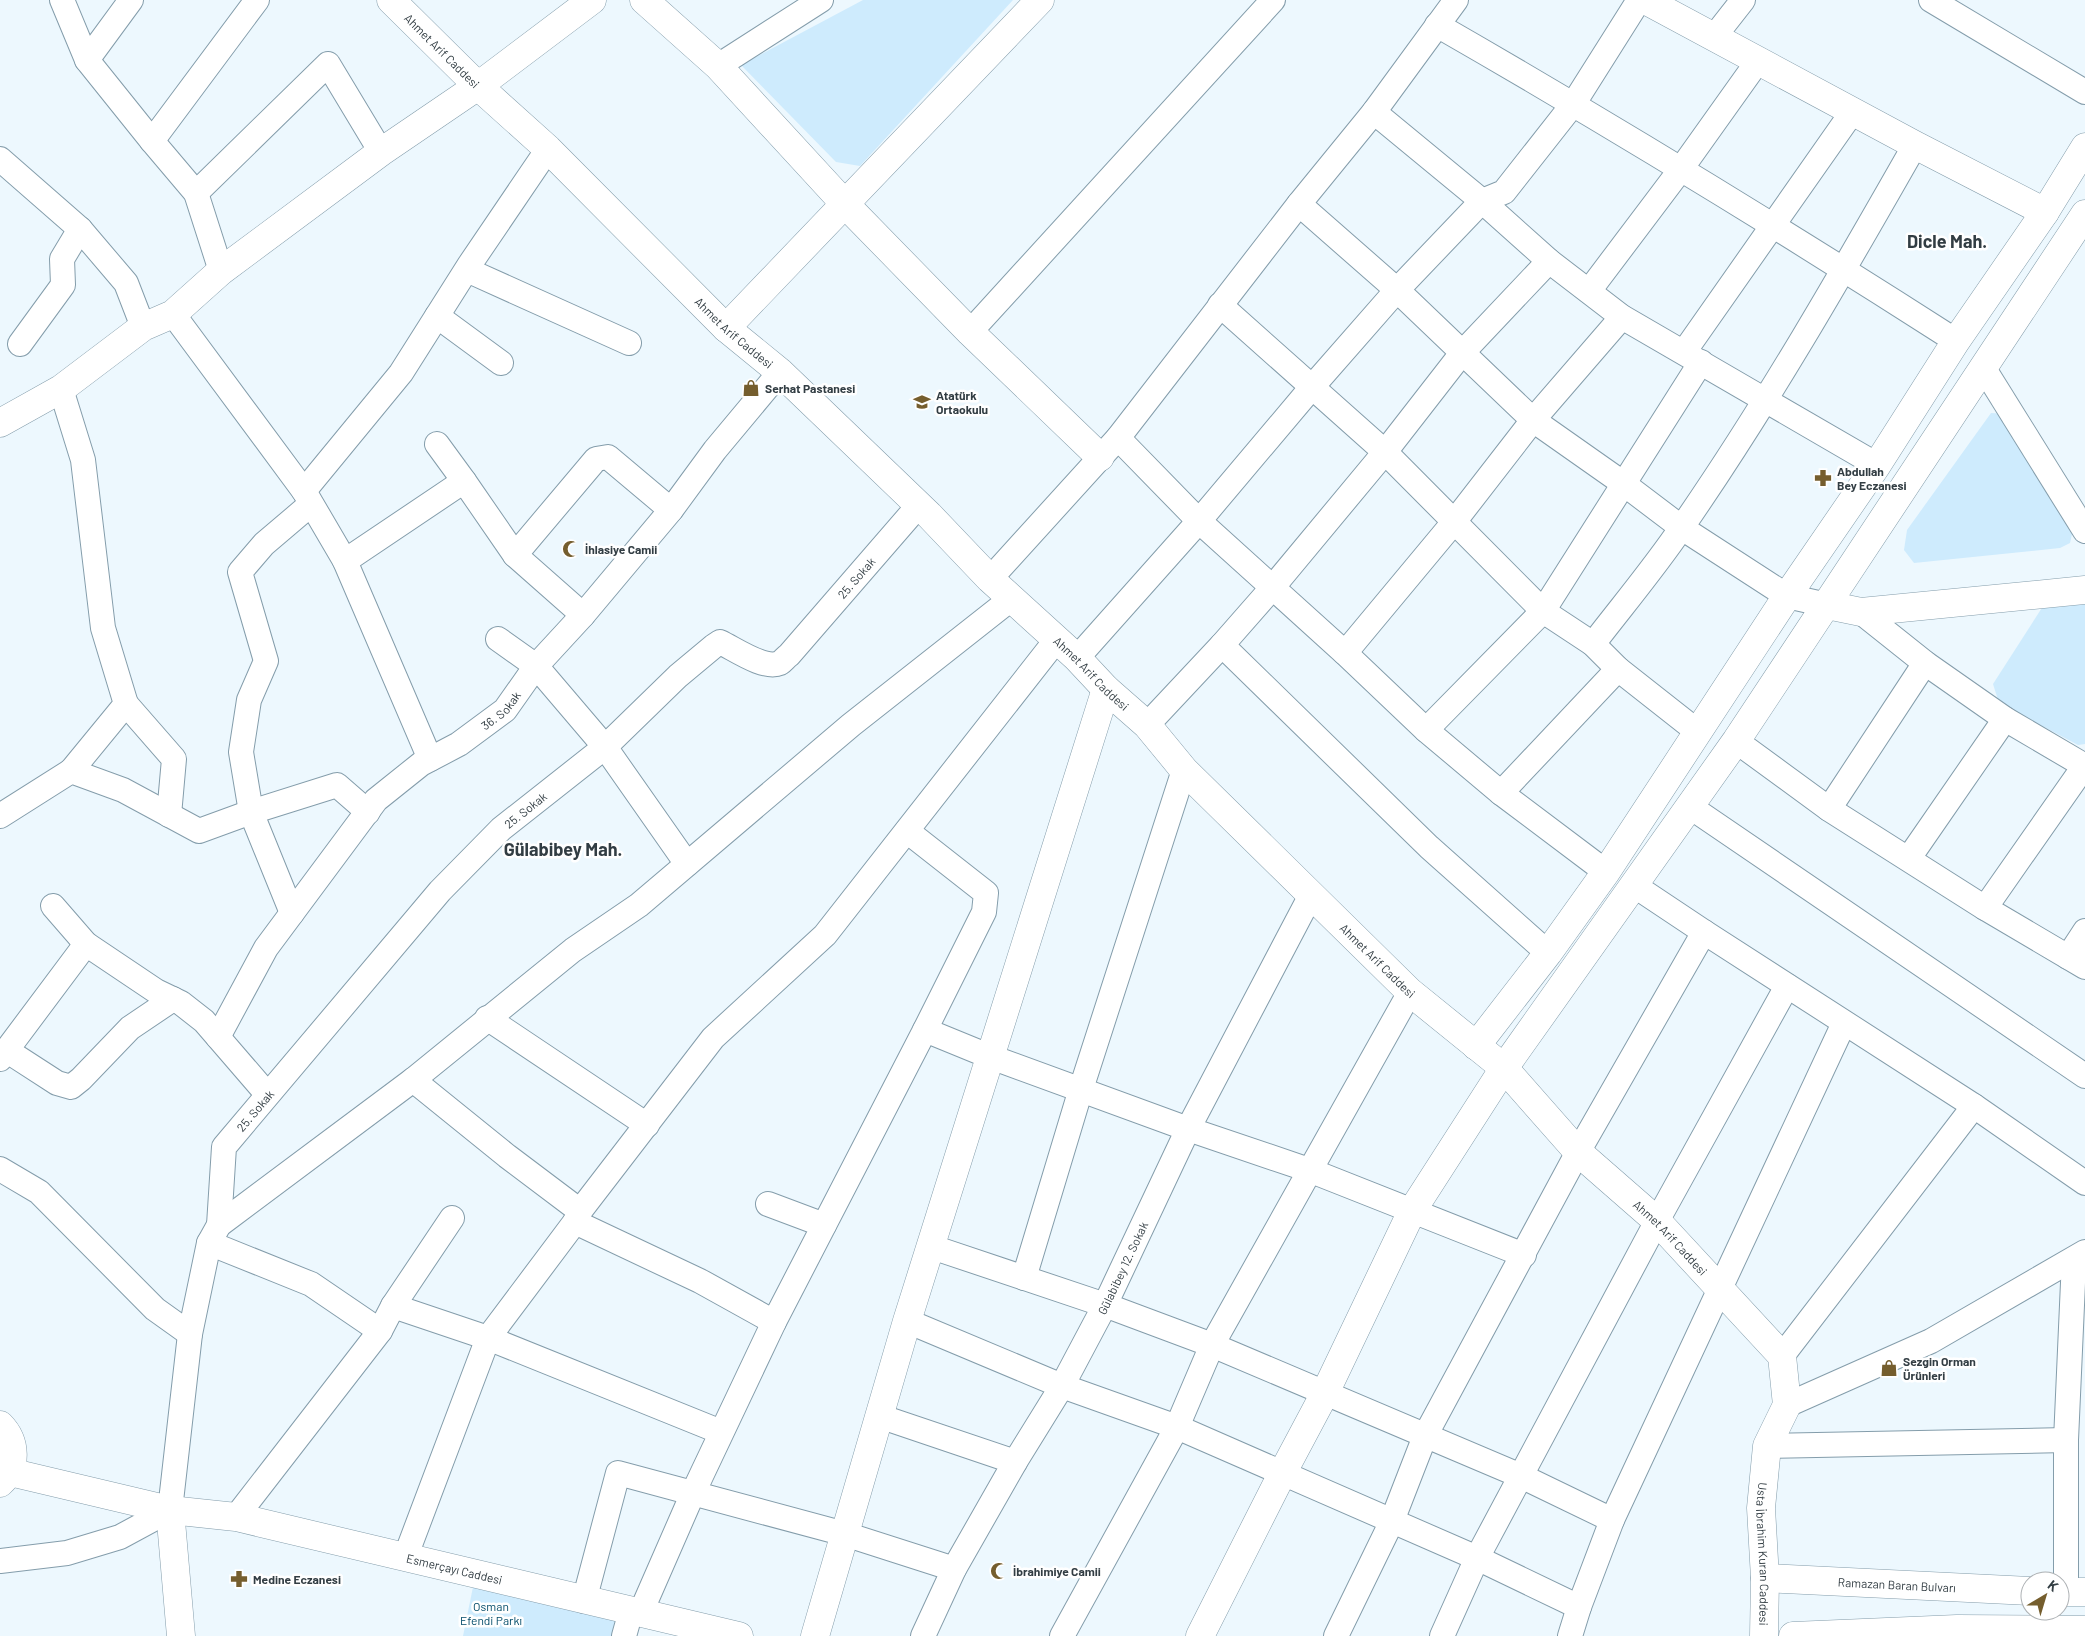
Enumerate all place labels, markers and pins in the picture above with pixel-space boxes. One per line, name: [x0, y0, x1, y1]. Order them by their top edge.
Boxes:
shop icon: Serhat Pastanesi: [741, 378, 761, 398]
place label: Serhat Pastanesi: [765, 381, 855, 395]
place label: Atatürk Ortaokulu: [936, 388, 988, 416]
school or university icon: Atatürk Ortaokulu: [912, 392, 932, 412]
place label: Abdullah Bey Eczanesi: [1837, 464, 1907, 492]
pharmacy icon: Abdullah Bey Eczanesi: [1813, 468, 1833, 488]
mosque icon: İhlasiye Camii: [561, 539, 581, 559]
place label: İhlasiye Camii: [585, 542, 657, 556]
place label: Sezgin Orman Ürünleri: [1903, 1354, 1976, 1382]
shop icon: Sezgin Orman Ürünleri: [1879, 1358, 1899, 1378]
mosque icon: İbrahimiye Camii: [989, 1561, 1009, 1581]
place label: İbrahimiye Camii: [1013, 1564, 1101, 1578]
pharmacy icon: Medine Eczanesi: [229, 1569, 249, 1589]
place label: Medine Eczanesi: [253, 1572, 341, 1586]

